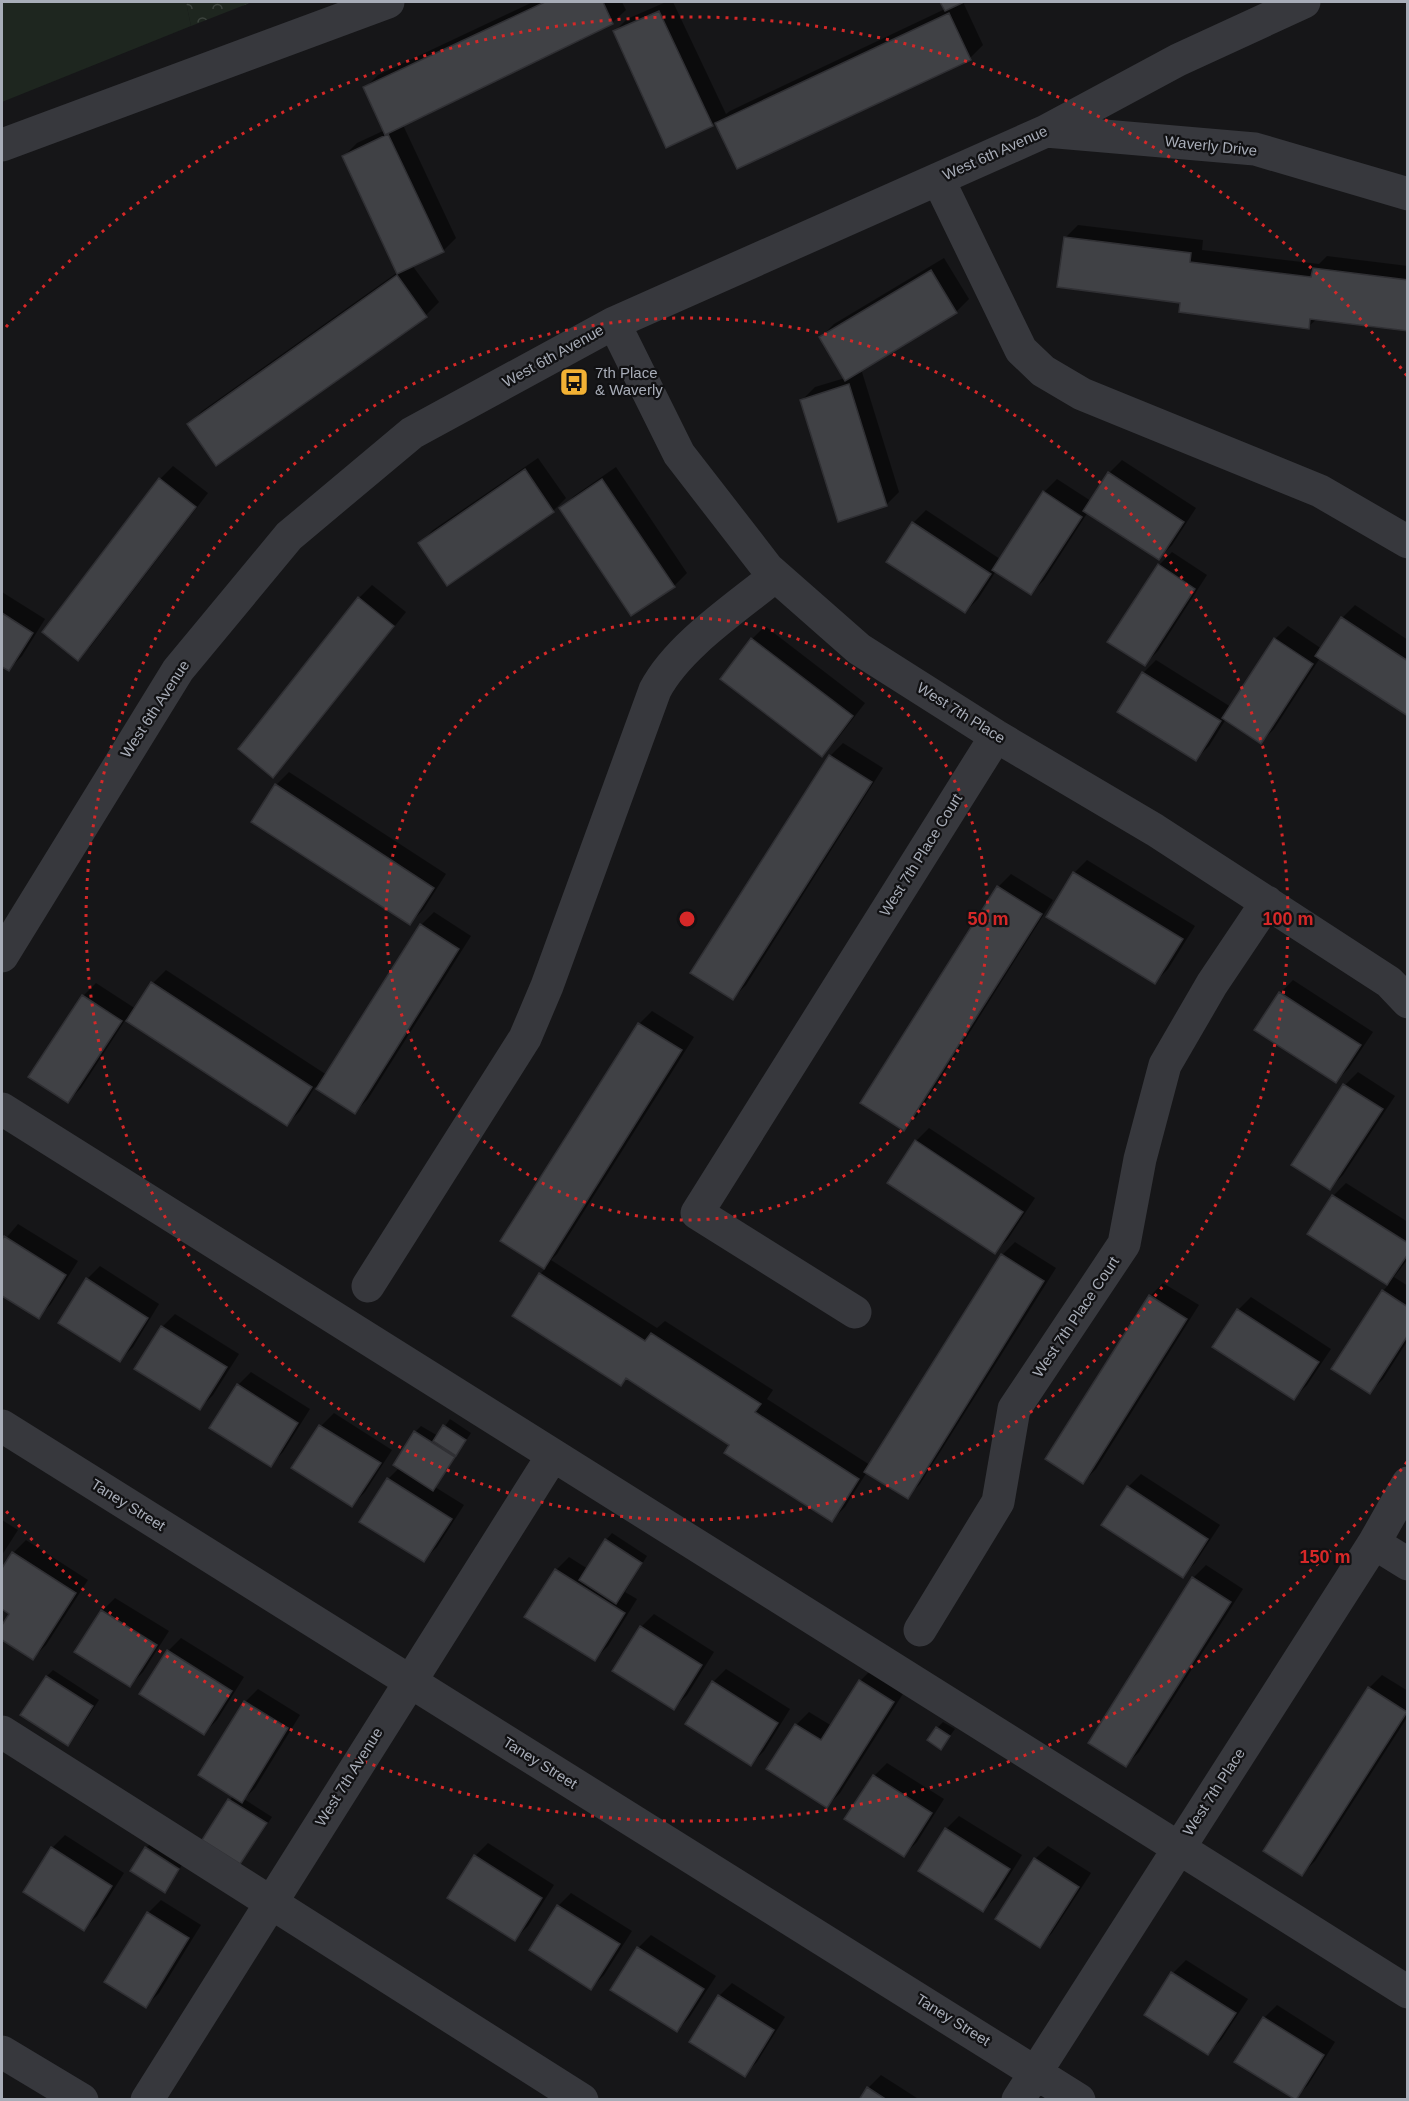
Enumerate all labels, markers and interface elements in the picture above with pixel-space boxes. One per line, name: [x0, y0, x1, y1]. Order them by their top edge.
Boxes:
street label: West 6th Avenue: [940, 122, 1050, 183]
street label: Waverly Drive: [1164, 132, 1258, 159]
street label: West 6th Avenue: [499, 321, 606, 390]
place label: 7th Place & Waverly: [595, 364, 663, 398]
bus stop icon: 7th Place & Waverly: [558, 366, 590, 398]
street label: West 6th Avenue: [117, 657, 192, 761]
street label: West 7th Place: [914, 679, 1008, 746]
street label: West 7th Place Court: [876, 790, 966, 919]
centre of rings: [677, 909, 697, 929]
text: 50 m: [967, 909, 1009, 929]
text: 100 m: [1262, 909, 1314, 929]
street label: West 7th Place Court: [1029, 1253, 1123, 1380]
street label: Taney Street: [88, 1475, 169, 1535]
text: 150 m: [1299, 1547, 1351, 1567]
street label: West 7th Avenue: [311, 1724, 386, 1829]
street label: Taney Street: [500, 1733, 581, 1793]
street label: West 7th Place: [1179, 1745, 1248, 1839]
street label: Taney Street: [913, 1990, 994, 2050]

